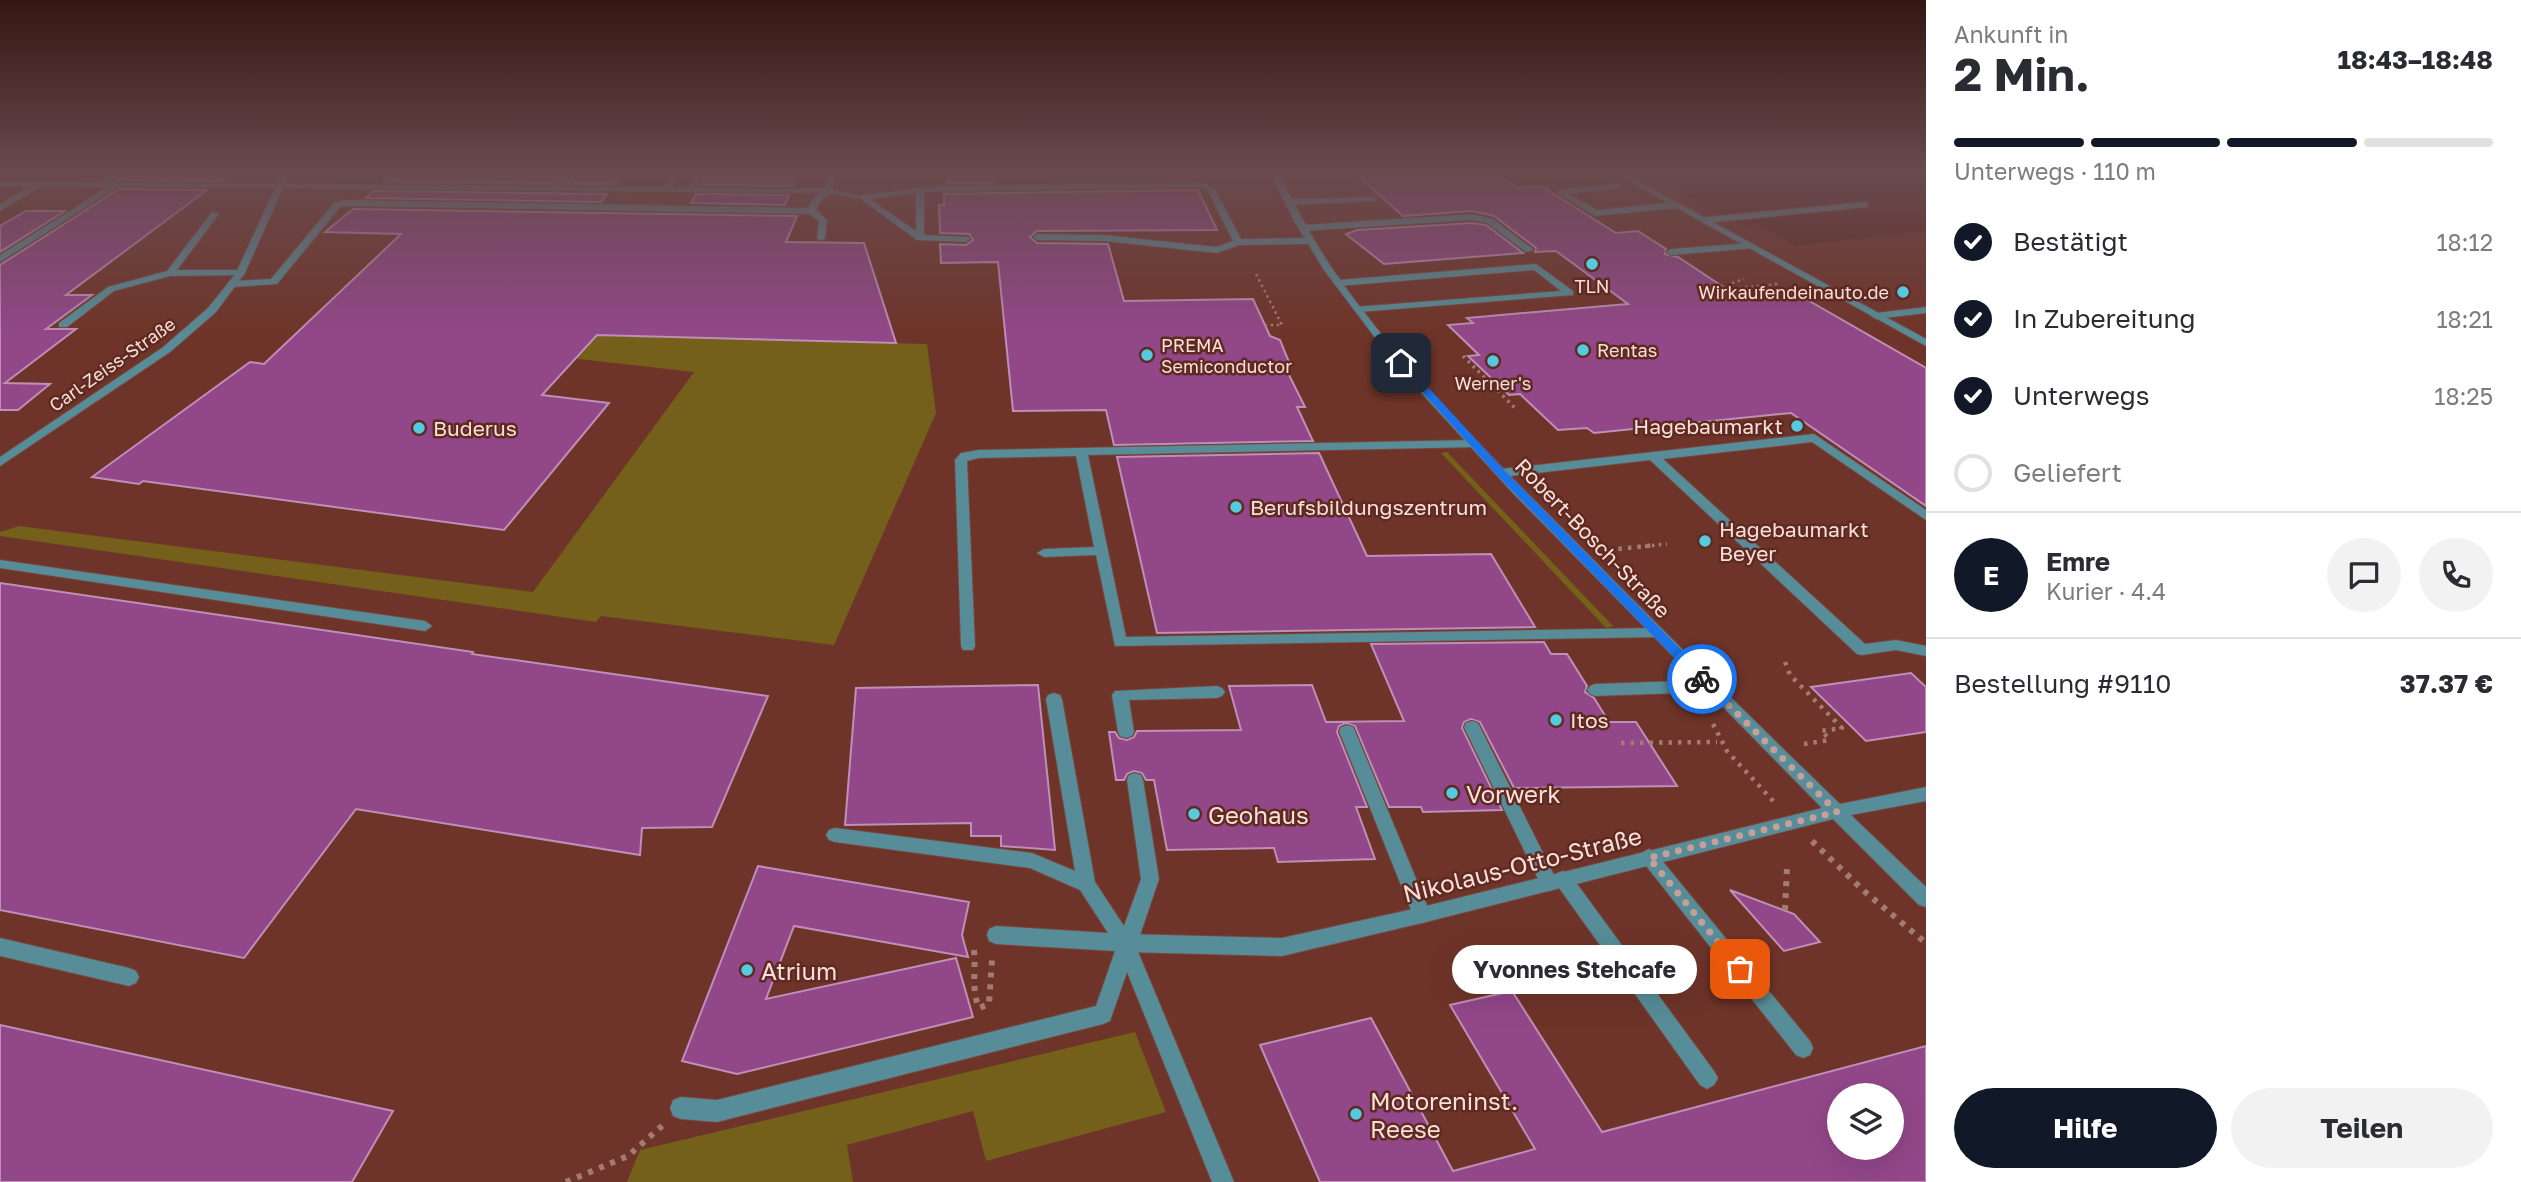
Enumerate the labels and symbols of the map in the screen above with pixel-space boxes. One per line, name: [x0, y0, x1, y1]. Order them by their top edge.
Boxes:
marker: TLN: [1584, 256, 1600, 272]
place label: TLN: [1574, 275, 1610, 297]
place label: Wirkaufendeinauto.de: [1698, 281, 1889, 303]
marker: Wirkaufendeinauto.de: [1895, 284, 1911, 300]
street label: Carl-Zeiss-Straße: [45, 312, 179, 416]
pin: [1371, 333, 1431, 393]
place label: PREMA Semiconductor: [1161, 334, 1292, 377]
place label: Rentas: [1597, 339, 1657, 361]
marker: Rentas: [1575, 342, 1591, 358]
marker: PREMA Semiconductor: [1139, 347, 1155, 363]
marker: Werner's: [1485, 353, 1501, 369]
place label: Werner's: [1455, 372, 1531, 394]
place label: Hagebaumarkt: [1633, 413, 1783, 439]
place label: Buderus: [433, 415, 517, 441]
marker: Hagebaumarkt: [1789, 418, 1805, 434]
marker: Buderus: [411, 420, 427, 436]
street label: Robert-Bosch-Straße: [1510, 453, 1676, 623]
place label: Berufsbildungszentrum: [1250, 494, 1487, 520]
marker: Berufsbildungszentrum: [1228, 499, 1244, 515]
place label: Hagebaumarkt Beyer: [1719, 516, 1869, 566]
marker: Hagebaumarkt Beyer: [1697, 533, 1713, 549]
courier: [1667, 644, 1737, 714]
place label: Itos: [1570, 707, 1609, 733]
marker: Itos: [1548, 712, 1564, 728]
place label: Vorwerk: [1466, 779, 1561, 808]
marker: Vorwerk: [1444, 785, 1460, 801]
place label: Geohaus: [1208, 800, 1309, 829]
marker: Geohaus: [1186, 806, 1202, 822]
street label: Nikolaus-Otto-Straße: [1400, 820, 1644, 908]
pin: [1710, 939, 1770, 999]
callout: Yvonnes Stehcafe: [1453, 944, 1698, 993]
place label: Atrium: [761, 956, 837, 985]
marker: Atrium: [739, 962, 755, 978]
place label: Motoreninst. Reese: [1370, 1086, 1518, 1143]
marker: Motoreninst. Reese: [1348, 1106, 1364, 1122]

